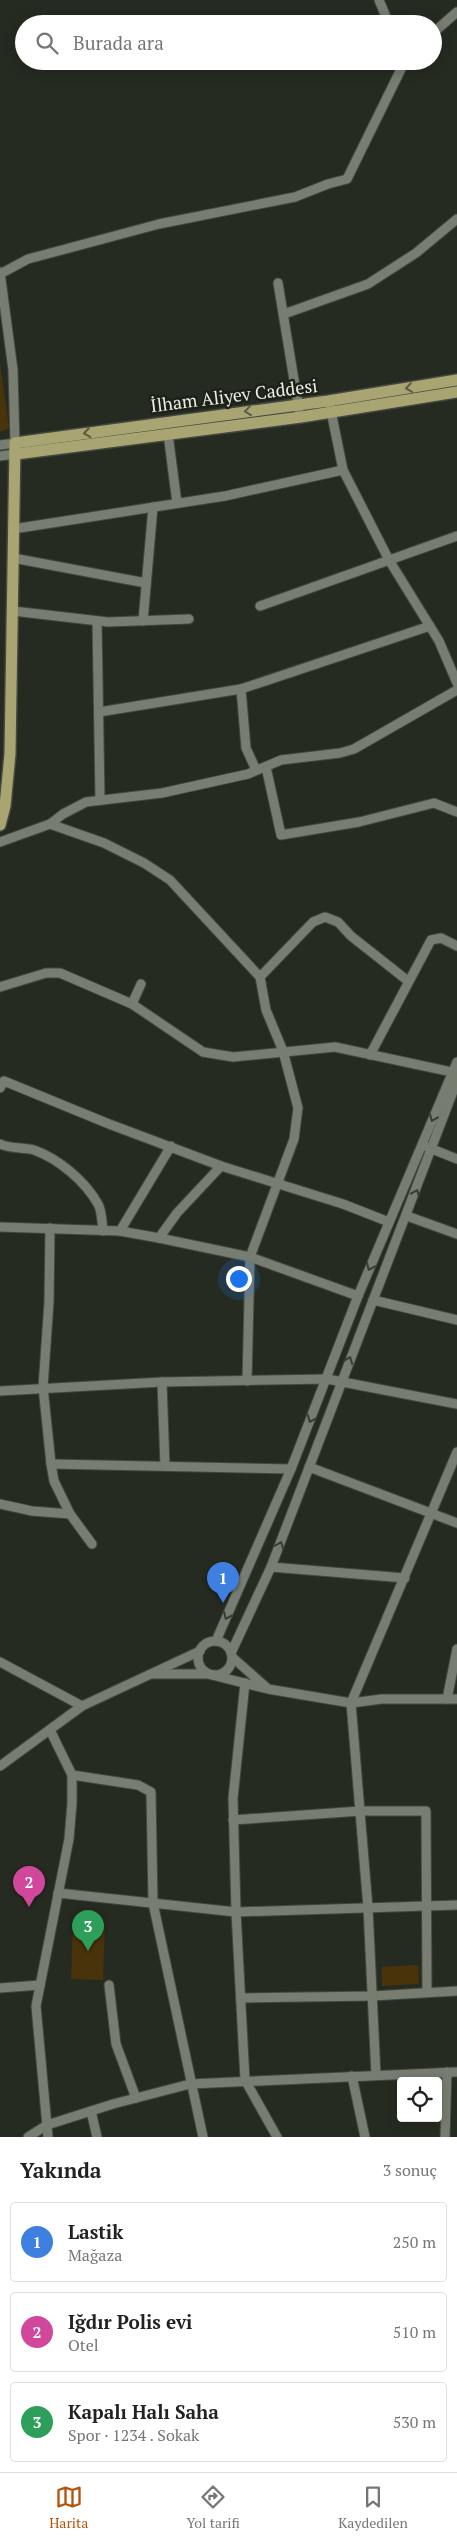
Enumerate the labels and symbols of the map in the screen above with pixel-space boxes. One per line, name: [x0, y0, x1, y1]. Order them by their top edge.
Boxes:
street label: İlham Aliyev Caddesi: [149, 373, 319, 417]
one-way arrow: [405, 382, 413, 392]
one-way arrow: [244, 406, 252, 416]
one-way arrow: [83, 427, 91, 437]
one-way arrow: [429, 1113, 439, 1121]
one-way arrow: [409, 1189, 420, 1198]
one-way arrow: [366, 1262, 377, 1271]
your location: [226, 1266, 252, 1292]
one-way arrow: [344, 1357, 354, 1365]
one-way arrow: [307, 1414, 317, 1423]
one-way arrow: [274, 1541, 284, 1550]
pin: 1: [207, 1562, 239, 1603]
one-way arrow: [222, 1611, 233, 1620]
pin: 2: [13, 1866, 45, 1907]
pin: 3: [72, 1910, 104, 1951]

